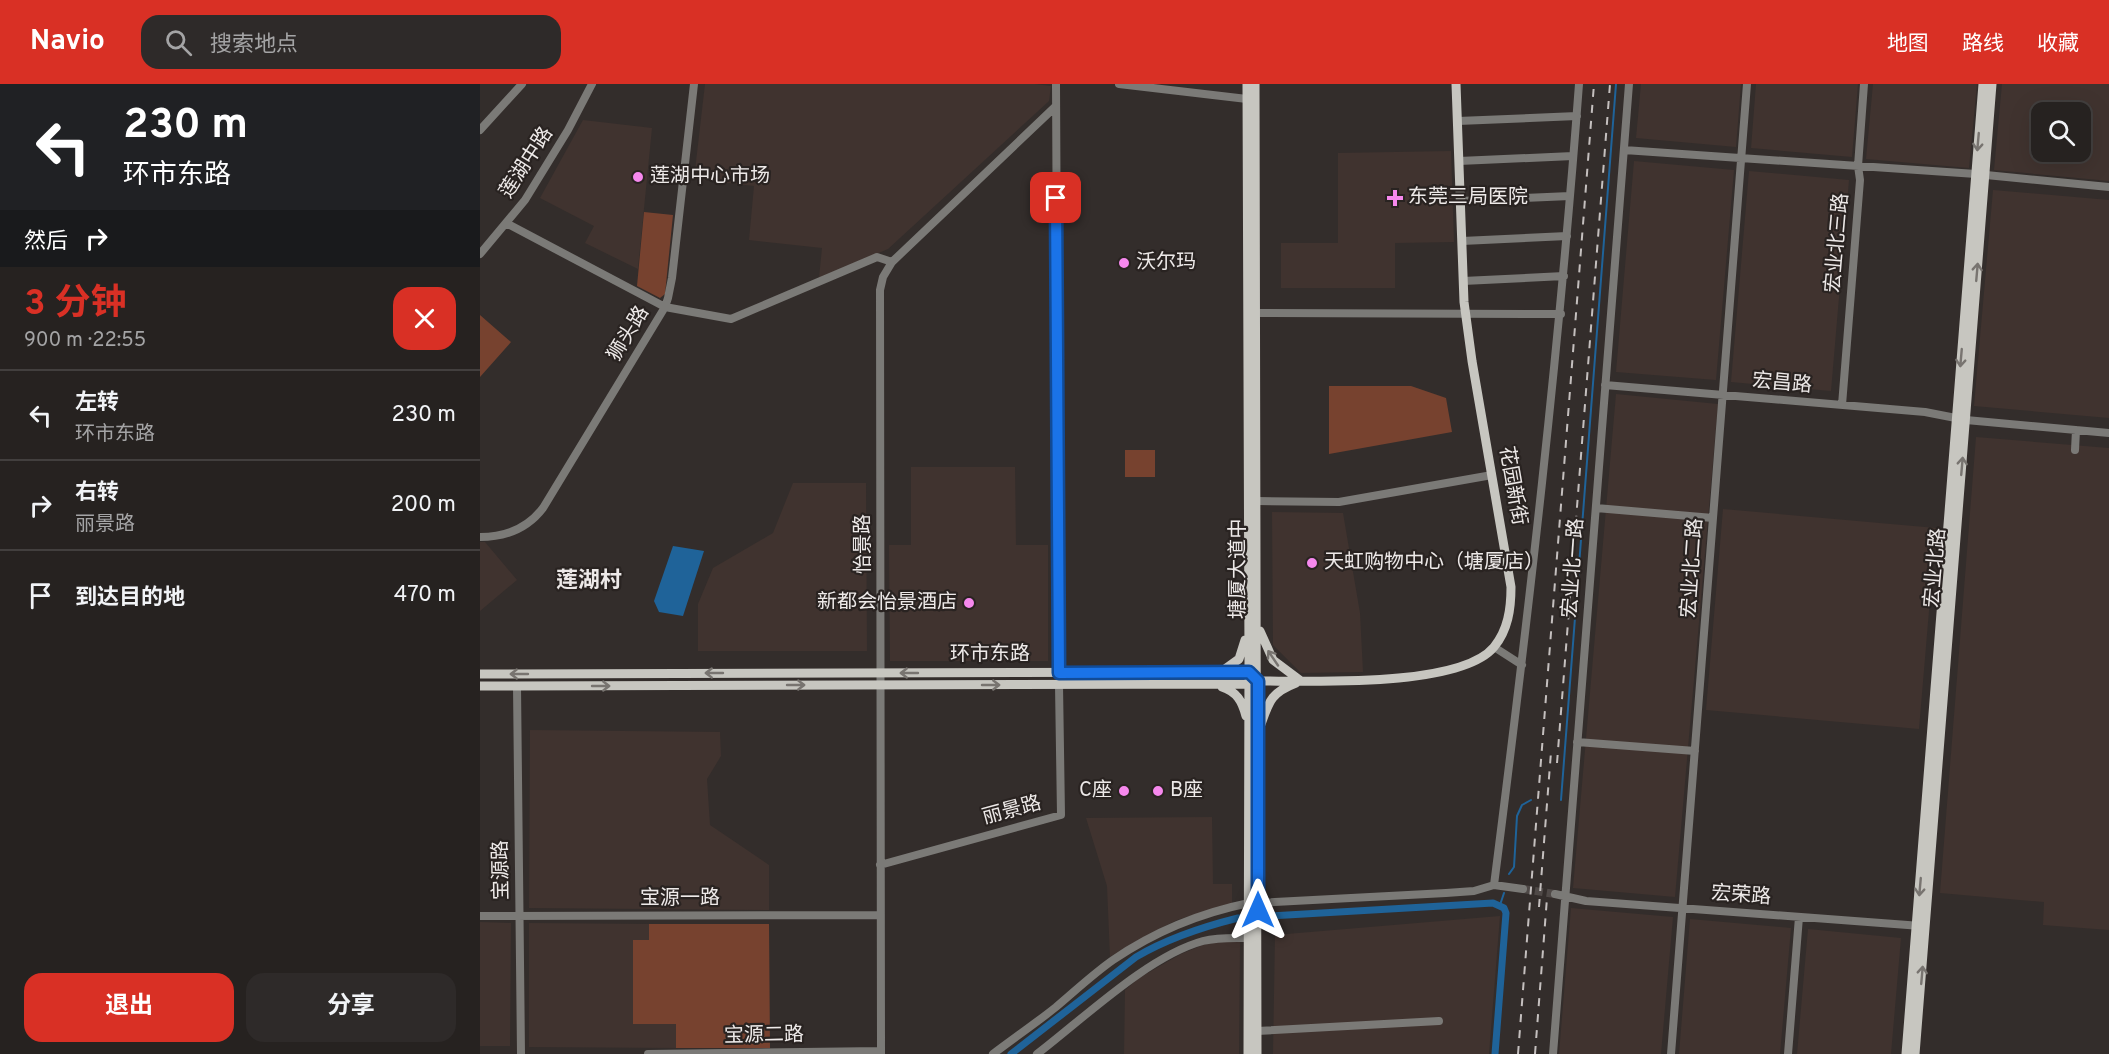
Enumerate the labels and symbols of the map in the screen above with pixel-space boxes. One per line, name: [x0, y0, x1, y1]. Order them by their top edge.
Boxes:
street label: 莲湖中路: [494, 122, 560, 204]
one-way arrow: [1973, 132, 1984, 152]
place label: 莲湖中心市场: [650, 164, 770, 190]
marker: 莲湖中心市场: [631, 170, 645, 184]
pin: [1030, 172, 1081, 223]
place label: 东莞三局医院: [1408, 185, 1528, 211]
marker: 东莞三局医院: [1386, 189, 1404, 207]
street label: 宏业北三路: [1821, 192, 1855, 294]
place label: 沃尔玛: [1136, 250, 1196, 276]
marker: 沃尔玛: [1117, 256, 1131, 270]
one-way arrow: [1972, 262, 1983, 282]
street label: 狮头路: [602, 302, 656, 366]
one-way arrow: [1955, 347, 1966, 367]
street label: 宏昌路: [1751, 368, 1813, 400]
street label: 花园新街: [1492, 444, 1532, 528]
one-way arrow: [1957, 457, 1968, 477]
street label: 怡景路: [851, 514, 877, 574]
street label: 宏业北一路: [1558, 517, 1590, 619]
street label: 宏业北二路: [1677, 517, 1709, 619]
street label: 塘厦大道中: [1226, 519, 1252, 619]
street label: 宏业北路: [1920, 527, 1952, 609]
place label: 天虹购物中心（塘厦店）: [1324, 550, 1544, 576]
marker: 天虹购物中心（塘厦店）: [1305, 556, 1319, 570]
district label: 莲湖村: [556, 568, 622, 595]
place label: 新都会怡景酒店: [817, 590, 957, 616]
marker: 新都会怡景酒店: [962, 596, 976, 610]
street label: 环市东路: [950, 642, 1030, 668]
one-way arrow: [1267, 650, 1279, 666]
one-way arrow: [705, 667, 725, 679]
one-way arrow: [900, 667, 920, 679]
one-way arrow: [510, 668, 530, 680]
one-way arrow: [786, 679, 806, 691]
one-way arrow: [981, 679, 1001, 691]
one-way arrow: [591, 680, 611, 692]
place label: C座: [1079, 778, 1112, 804]
place label: B座: [1170, 778, 1203, 804]
marker: C座: [1117, 784, 1131, 798]
marker: B座: [1151, 784, 1165, 798]
street label: 丽景路: [980, 791, 1044, 831]
street label: 宝源路: [488, 840, 516, 900]
one-way arrow: [1914, 877, 1925, 896]
position arrow: [1226, 878, 1290, 942]
street label: 宏荣路: [1710, 881, 1772, 911]
street label: 宝源一路: [640, 886, 720, 912]
one-way arrow: [1916, 965, 1927, 985]
street label: 宝源二路: [724, 1022, 804, 1050]

